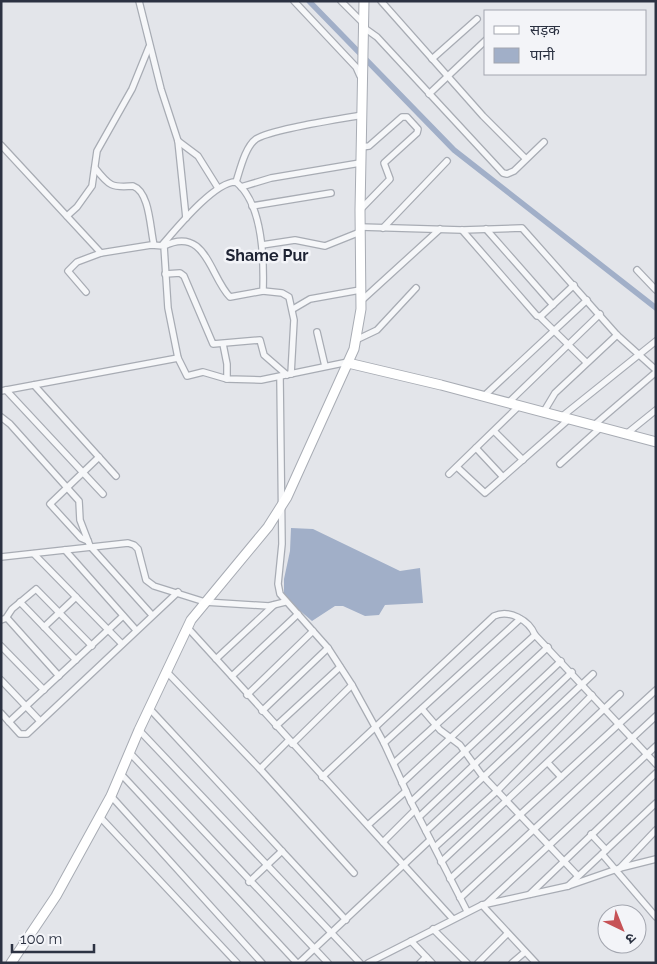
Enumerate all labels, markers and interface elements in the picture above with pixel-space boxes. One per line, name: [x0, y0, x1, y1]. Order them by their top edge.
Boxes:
legend: [484, 10, 647, 75]
text: सड़क: [530, 21, 560, 39]
text: पानी: [530, 46, 556, 64]
district label: Shame Pur: [226, 246, 309, 265]
north arrow: [597, 904, 647, 954]
scale bar: [12, 922, 95, 954]
text: 100 m: [20, 930, 62, 948]
text: उ: [622, 930, 639, 948]

